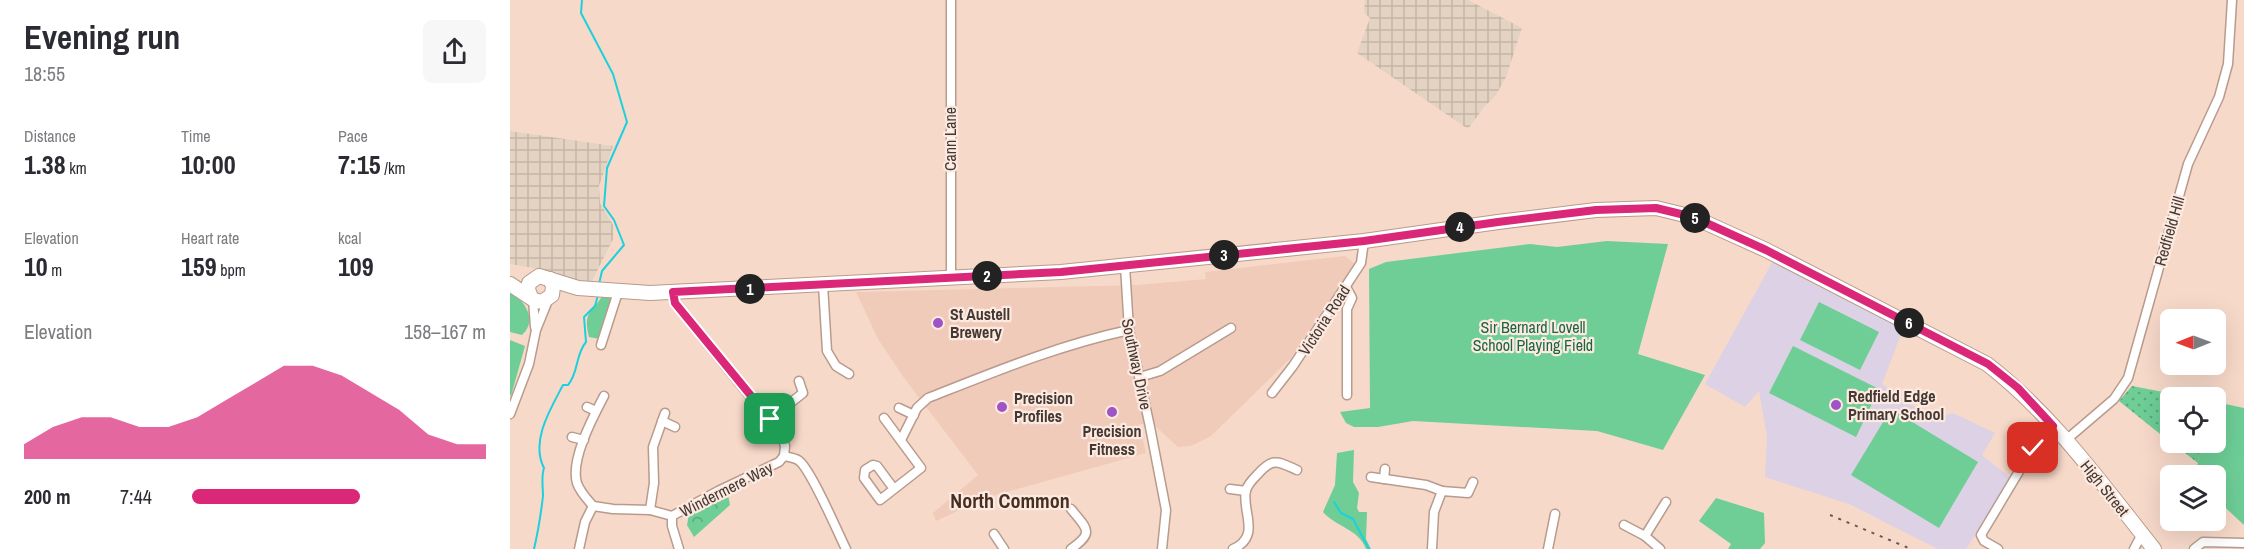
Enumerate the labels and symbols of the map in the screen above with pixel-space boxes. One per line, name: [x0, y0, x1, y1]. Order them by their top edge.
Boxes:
street label: Cann Lane: [939, 107, 961, 171]
street label: Redfield Hill: [2149, 194, 2189, 268]
pin: 5: [1680, 203, 1710, 233]
pin: 4: [1445, 212, 1475, 242]
pin: 3: [1209, 240, 1239, 270]
pin: 2: [972, 261, 1002, 291]
pin: 1: [735, 274, 765, 304]
street label: Victoria Road: [1293, 280, 1355, 360]
place label: St Austell Brewery: [950, 303, 1010, 343]
pin: 6: [1894, 308, 1924, 338]
north arrow: [2160, 309, 2226, 375]
marker: St Austell Brewery: [931, 316, 945, 330]
street label: Southway Drive: [1117, 316, 1157, 412]
park label: Sir Bernard Lovell School Playing Field: [1473, 316, 1593, 356]
place label: Redfield Edge Primary School: [1848, 385, 1944, 425]
place label: Precision Profiles: [1014, 387, 1073, 427]
pin: [744, 393, 795, 444]
marker: Redfield Edge Primary School: [1829, 398, 1843, 412]
marker: Precision Profiles: [995, 400, 1009, 414]
marker: Precision Fitness: [1105, 405, 1119, 419]
place label: Precision Fitness: [1082, 420, 1142, 460]
pin: [2007, 422, 2058, 473]
street label: High Street: [2076, 455, 2135, 521]
street label: Windermere Way: [676, 456, 777, 522]
district label: North Common: [950, 487, 1070, 514]

